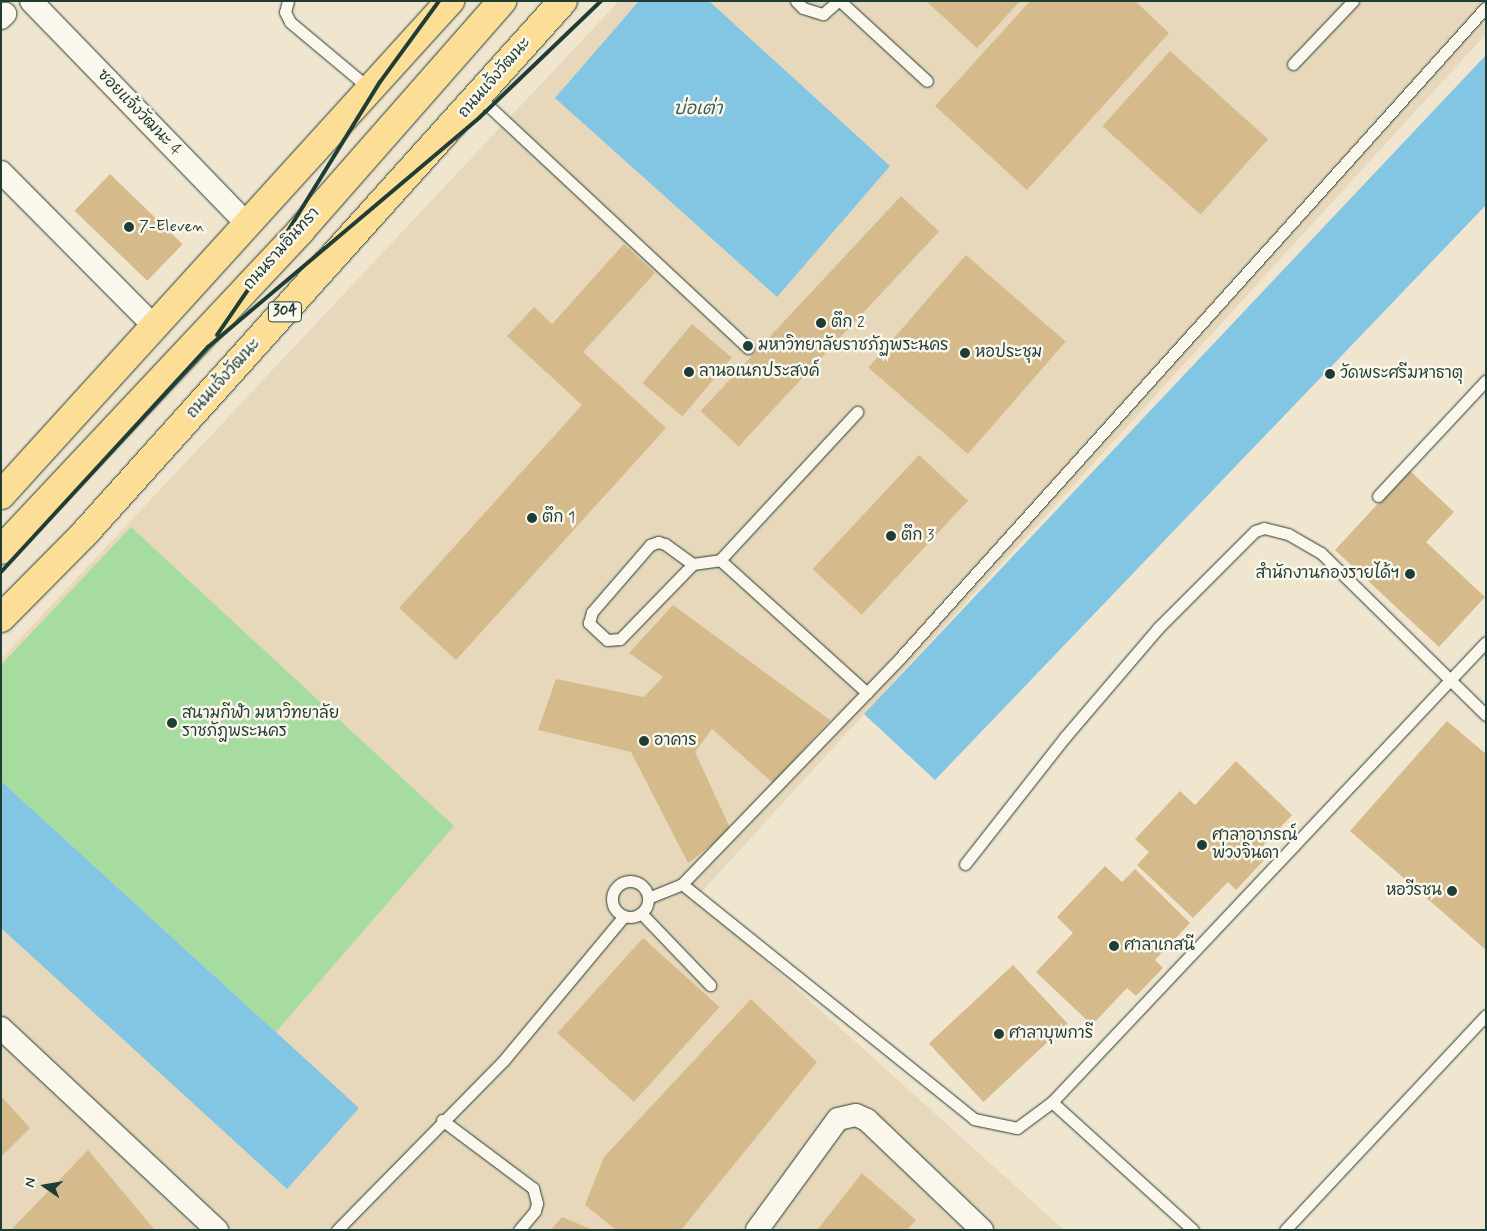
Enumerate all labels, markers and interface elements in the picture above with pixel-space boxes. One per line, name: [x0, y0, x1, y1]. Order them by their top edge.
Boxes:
street label: ถนนแจ้งวัฒนะ: [455, 34, 535, 122]
street label: ซอยแจ้งวัฒนะ 4: [93, 66, 185, 160]
water label: บ่อเต่า: [674, 98, 722, 120]
street label: ถนนรามอินทรา: [240, 204, 324, 294]
place label: 7-Eleven: [139, 217, 205, 237]
marker: 7-Eleven: [123, 221, 135, 233]
road number: 304: [268, 300, 302, 324]
place label: ตึก 2: [831, 313, 865, 333]
marker: ตึก 2: [815, 317, 827, 329]
street label: ถนนแจ้งวัฒนะ: [183, 335, 265, 423]
place label: มหาวิทยาลัยราชภัฏพระนคร: [758, 336, 948, 356]
marker: มหาวิทยาลัยราชภัฏพระนคร: [742, 340, 754, 352]
place label: หอประชุม: [975, 343, 1042, 363]
marker: หอประชุม: [959, 347, 971, 359]
place label: ลานอเนกประสงค์: [699, 362, 820, 382]
place label: วัดพระศรีมหาธาตุ: [1340, 364, 1463, 384]
marker: ลานอเนกประสงค์: [683, 366, 695, 378]
marker: วัดพระศรีมหาธาตุ: [1324, 368, 1336, 380]
place label: ตึก 1: [542, 508, 575, 528]
marker: ตึก 1: [526, 512, 538, 524]
place label: ตึก 3: [901, 526, 934, 546]
marker: ตึก 3: [885, 530, 897, 542]
place label: สำนักงานกองรายได้ฯ: [1256, 564, 1400, 584]
marker: สำนักงานกองรายได้ฯ: [1404, 568, 1416, 580]
place label: สนามกีฬา มหาวิทยาลัย ราชภัฎพระนคร: [182, 704, 339, 742]
marker: สนามกีฬา มหาวิทยาลัย ราชภัฎพระนคร: [166, 717, 178, 729]
place label: อาคาร: [654, 731, 697, 751]
marker: อาคาร: [638, 735, 650, 747]
place label: ศาลาอาภรณ์ พ่วงจินดา: [1212, 826, 1297, 864]
marker: ศาลาอาภรณ์ พ่วงจินดา: [1196, 839, 1208, 851]
place label: หอวีรชน: [1386, 881, 1442, 901]
marker: หอวีรชน: [1446, 885, 1458, 897]
place label: ศาลาเกสนี: [1124, 936, 1195, 956]
marker: ศาลาเกสนี: [1108, 940, 1120, 952]
place label: ศาลาบุพการี: [1009, 1024, 1093, 1044]
marker: ศาลาบุพการี: [993, 1028, 1005, 1040]
north arrow: [20, 1161, 70, 1211]
text: N: [21, 1176, 40, 1189]

